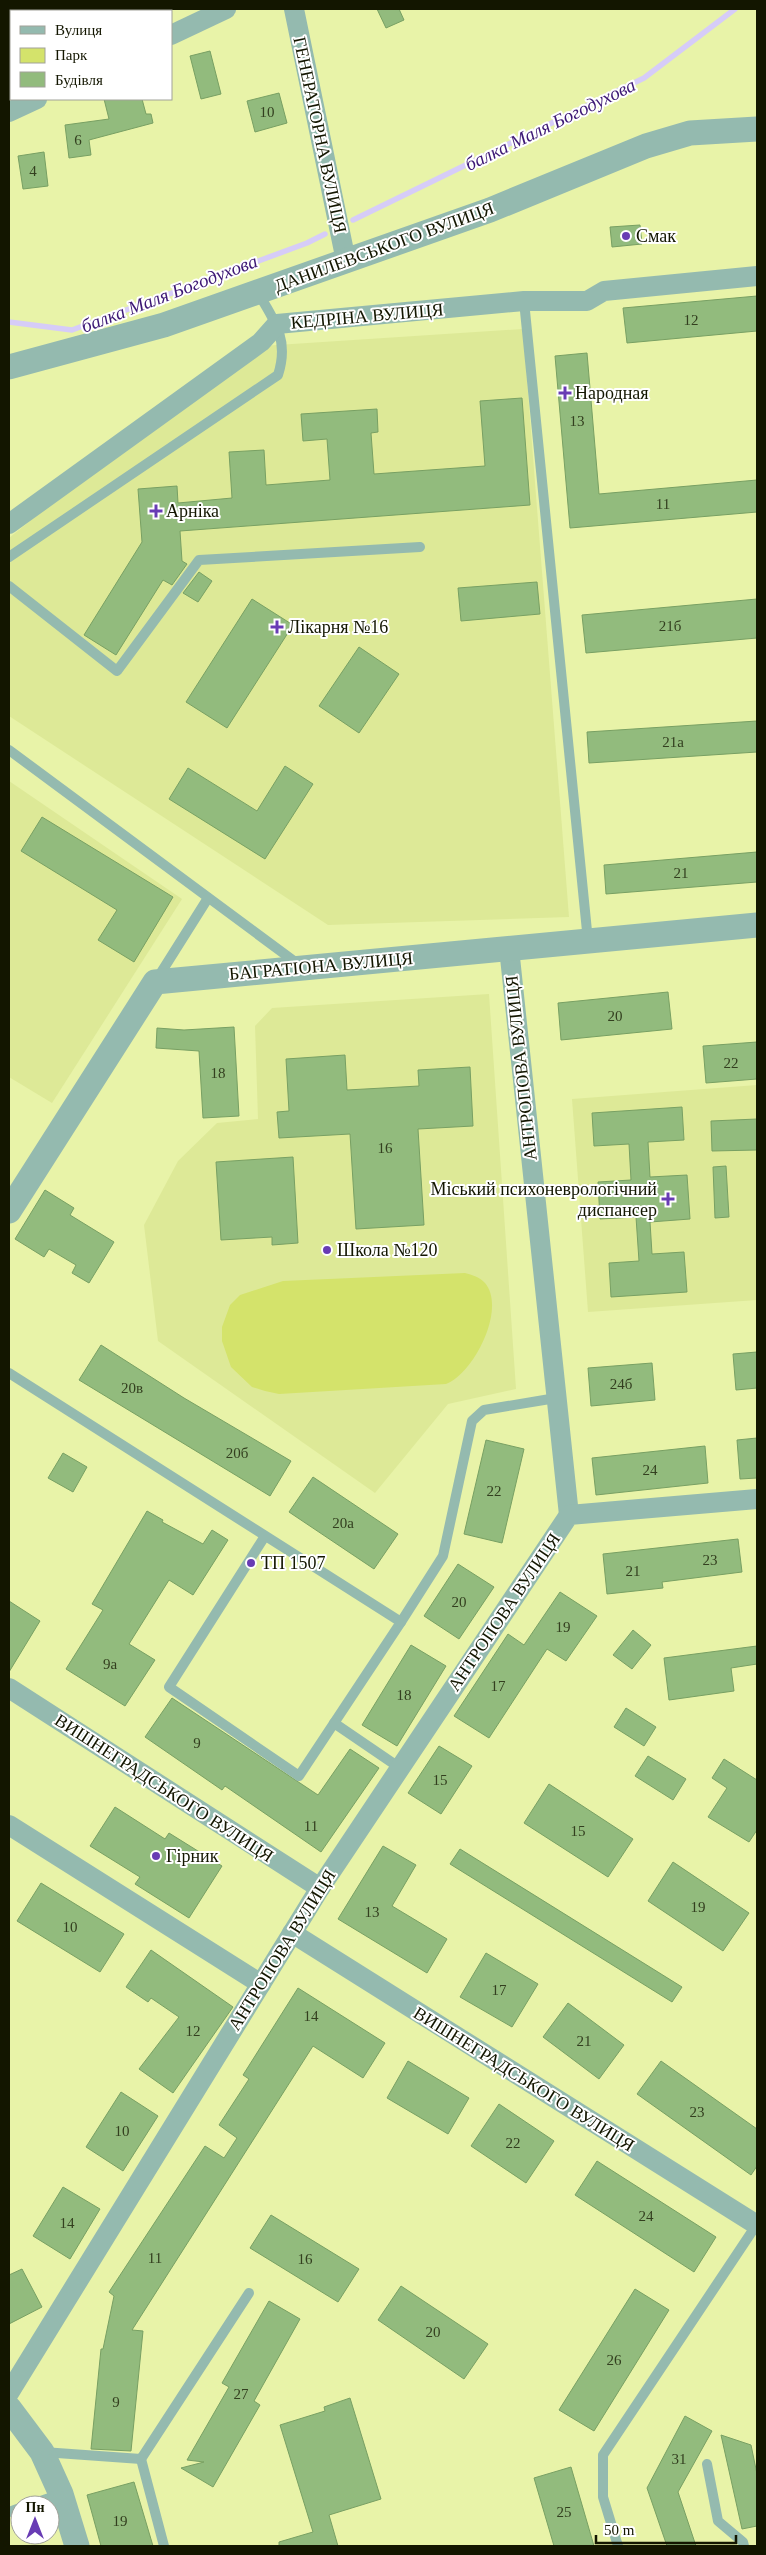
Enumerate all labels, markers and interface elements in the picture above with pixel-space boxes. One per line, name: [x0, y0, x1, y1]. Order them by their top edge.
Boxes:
legend: [10, 10, 172, 100]
text: Вулиця: [55, 22, 102, 38]
street label: ГЕНЕРАТОРНА ВУЛИЦЯ: [289, 35, 351, 235]
text: Парк: [55, 47, 88, 63]
text: Будівля: [55, 72, 103, 88]
water label: балка Маля Богодухова: [462, 74, 639, 175]
house number: 10: [260, 104, 275, 120]
house number: 6: [74, 132, 82, 148]
house number: 4: [29, 163, 37, 179]
street label: ДАНИЛЕВСЬКОГО ВУЛИЦЯ: [271, 198, 497, 296]
place label: Смак: [636, 226, 676, 246]
marker: Смак: [620, 230, 632, 242]
water label: балка Маля Богодухова: [78, 250, 260, 337]
street label: КЕДРІНА ВУЛИЦЯ: [290, 299, 444, 333]
house number: 12: [684, 312, 699, 328]
place label: Народная: [575, 383, 649, 403]
marker: Народная: [559, 387, 571, 399]
house number: 13: [570, 413, 585, 429]
house number: 11: [656, 496, 670, 512]
place label: Арніка: [166, 501, 219, 521]
marker: Арніка: [150, 505, 162, 517]
place label: Лікарня №16: [288, 617, 388, 637]
house number: 21б: [659, 618, 682, 634]
marker: Лікарня №16: [270, 620, 284, 634]
house number: 21а: [662, 734, 684, 750]
house number: 21: [674, 865, 689, 881]
street label: БАГРАТІОНА ВУЛИЦЯ: [228, 948, 414, 984]
street label: АНТРОПОВА ВУЛИЦЯ: [501, 974, 541, 1162]
house number: 20: [608, 1008, 623, 1024]
house number: 22: [724, 1055, 739, 1071]
house number: 18: [211, 1065, 226, 1081]
house number: 16: [378, 1140, 393, 1156]
place label: Міський психоневрологічний диспансер: [431, 1179, 657, 1220]
marker: Міський психоневрологічний диспансер: [661, 1192, 675, 1206]
place label: Школа №120: [337, 1240, 437, 1260]
marker: Школа №120: [321, 1244, 333, 1256]
house number: 24б: [610, 1376, 633, 1392]
house number: 20в: [121, 1380, 143, 1396]
house number: 20б: [226, 1445, 249, 1461]
house number: 24: [643, 1462, 658, 1478]
house number: 22: [487, 1483, 502, 1499]
house number: 20а: [332, 1515, 354, 1531]
street label: АНТРОПОВА ВУЛИЦЯ: [444, 1529, 564, 1695]
house number: 23: [703, 1552, 718, 1568]
place label: ТП 1507: [261, 1553, 326, 1573]
marker: ТП 1507: [245, 1557, 257, 1569]
house number: 21: [626, 1563, 641, 1579]
house number: 20: [452, 1594, 467, 1610]
house number: 19: [556, 1619, 571, 1635]
house number: 9а: [103, 1656, 117, 1672]
house number: 17: [491, 1678, 506, 1694]
house number: 18: [397, 1687, 412, 1703]
street label: ВИШНЕГРАДСЬКОГО ВУЛИЦЯ: [51, 1710, 277, 1866]
house number: 9: [193, 1735, 201, 1751]
house number: 15: [433, 1772, 448, 1788]
house number: 11: [304, 1818, 318, 1834]
house number: 15: [571, 1823, 586, 1839]
place label: Гірник: [166, 1846, 219, 1866]
marker: Гірник: [150, 1850, 162, 1862]
street label: АНТРОПОВА ВУЛИЦЯ: [224, 1866, 340, 2034]
house number: 19: [691, 1899, 706, 1915]
house number: 13: [365, 1904, 380, 1920]
house number: 10: [63, 1919, 78, 1935]
house number: 17: [492, 1982, 507, 1998]
street label: ВИШНЕГРАДСЬКОГО ВУЛИЦЯ: [410, 2003, 638, 2155]
house number: 14: [304, 2008, 319, 2024]
house number: 12: [186, 2023, 201, 2039]
house number: 21: [577, 2033, 592, 2049]
house number: 23: [690, 2104, 705, 2120]
house number: 10: [115, 2123, 130, 2139]
house number: 22: [506, 2135, 521, 2151]
house number: 24: [639, 2208, 654, 2224]
house number: 14: [60, 2215, 75, 2231]
house number: 11: [148, 2250, 162, 2266]
house number: 16: [298, 2251, 313, 2267]
house number: 20: [426, 2324, 441, 2340]
house number: 26: [607, 2352, 622, 2368]
house number: 27: [234, 2386, 249, 2402]
house number: 9: [112, 2394, 120, 2410]
house number: 31: [672, 2451, 687, 2467]
north arrow: [10, 2495, 60, 2545]
text: Пн: [26, 2500, 44, 2515]
house number: 25: [557, 2504, 572, 2520]
scale bar: [596, 2512, 736, 2544]
house number: 19: [113, 2513, 128, 2529]
text: 50 m: [604, 2522, 635, 2538]

